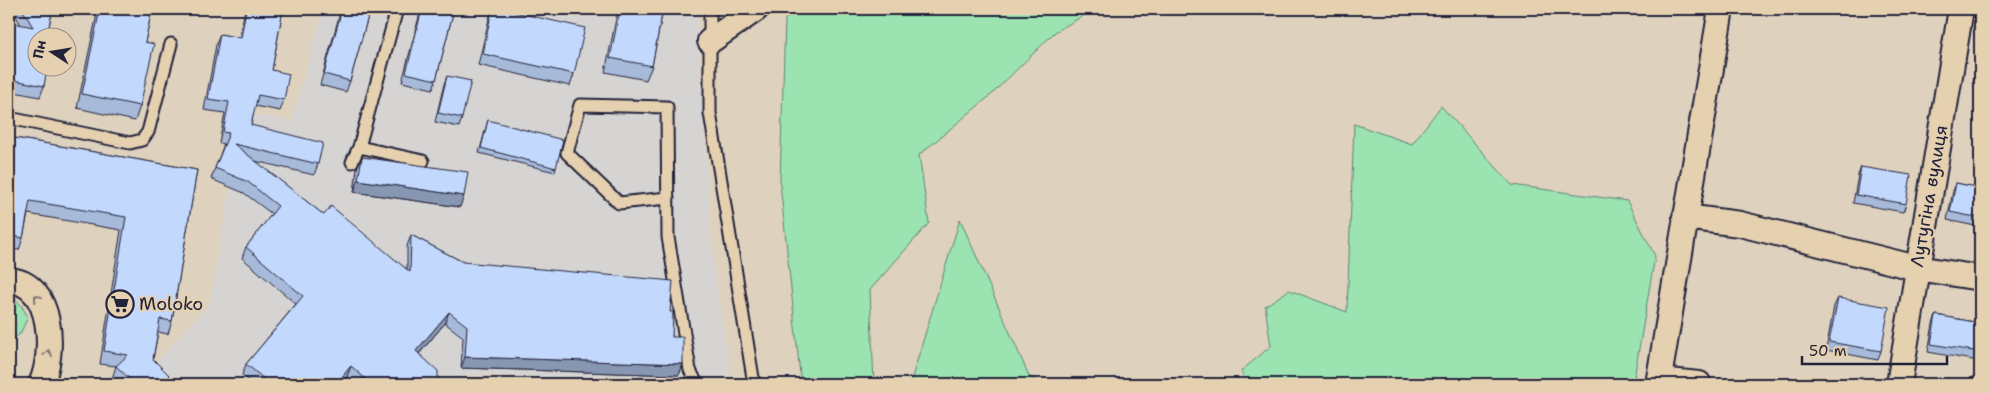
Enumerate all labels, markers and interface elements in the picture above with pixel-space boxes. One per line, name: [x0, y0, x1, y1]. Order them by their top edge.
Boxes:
north arrow: [28, 28, 78, 78]
text: Пн: [29, 38, 50, 60]
street label: Лутугіна вулиця: [1905, 123, 1953, 269]
supermarket icon: Moloko: [105, 289, 135, 319]
place label: Moloko: [139, 292, 203, 316]
one-way arrow: [34, 294, 43, 303]
scale bar: [1802, 333, 1946, 365]
text: 50 m: [1809, 341, 1847, 361]
one-way arrow: [42, 348, 53, 356]

